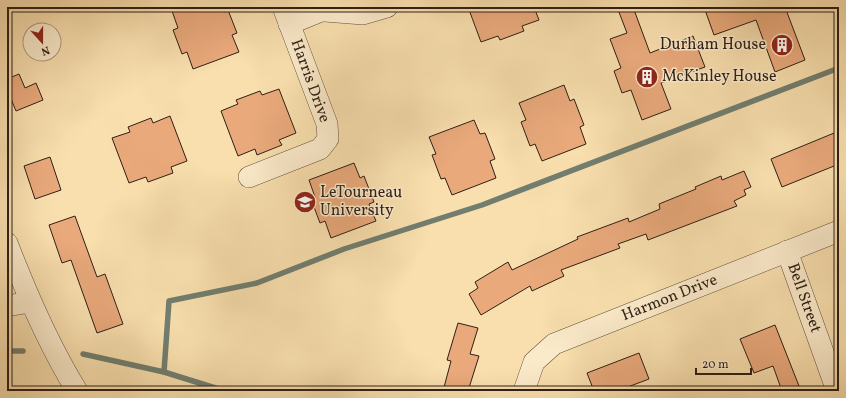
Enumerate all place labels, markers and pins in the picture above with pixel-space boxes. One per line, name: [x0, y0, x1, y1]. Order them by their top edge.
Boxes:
building icon: Durham House: [769, 32, 795, 58]
place label: Durham House: [660, 34, 766, 56]
building icon: McKinley House: [634, 64, 660, 90]
place label: McKinley House: [662, 66, 777, 88]
place label: LeTourneau University: [320, 182, 402, 222]
school or university icon: LeTourneau University: [292, 189, 318, 215]

